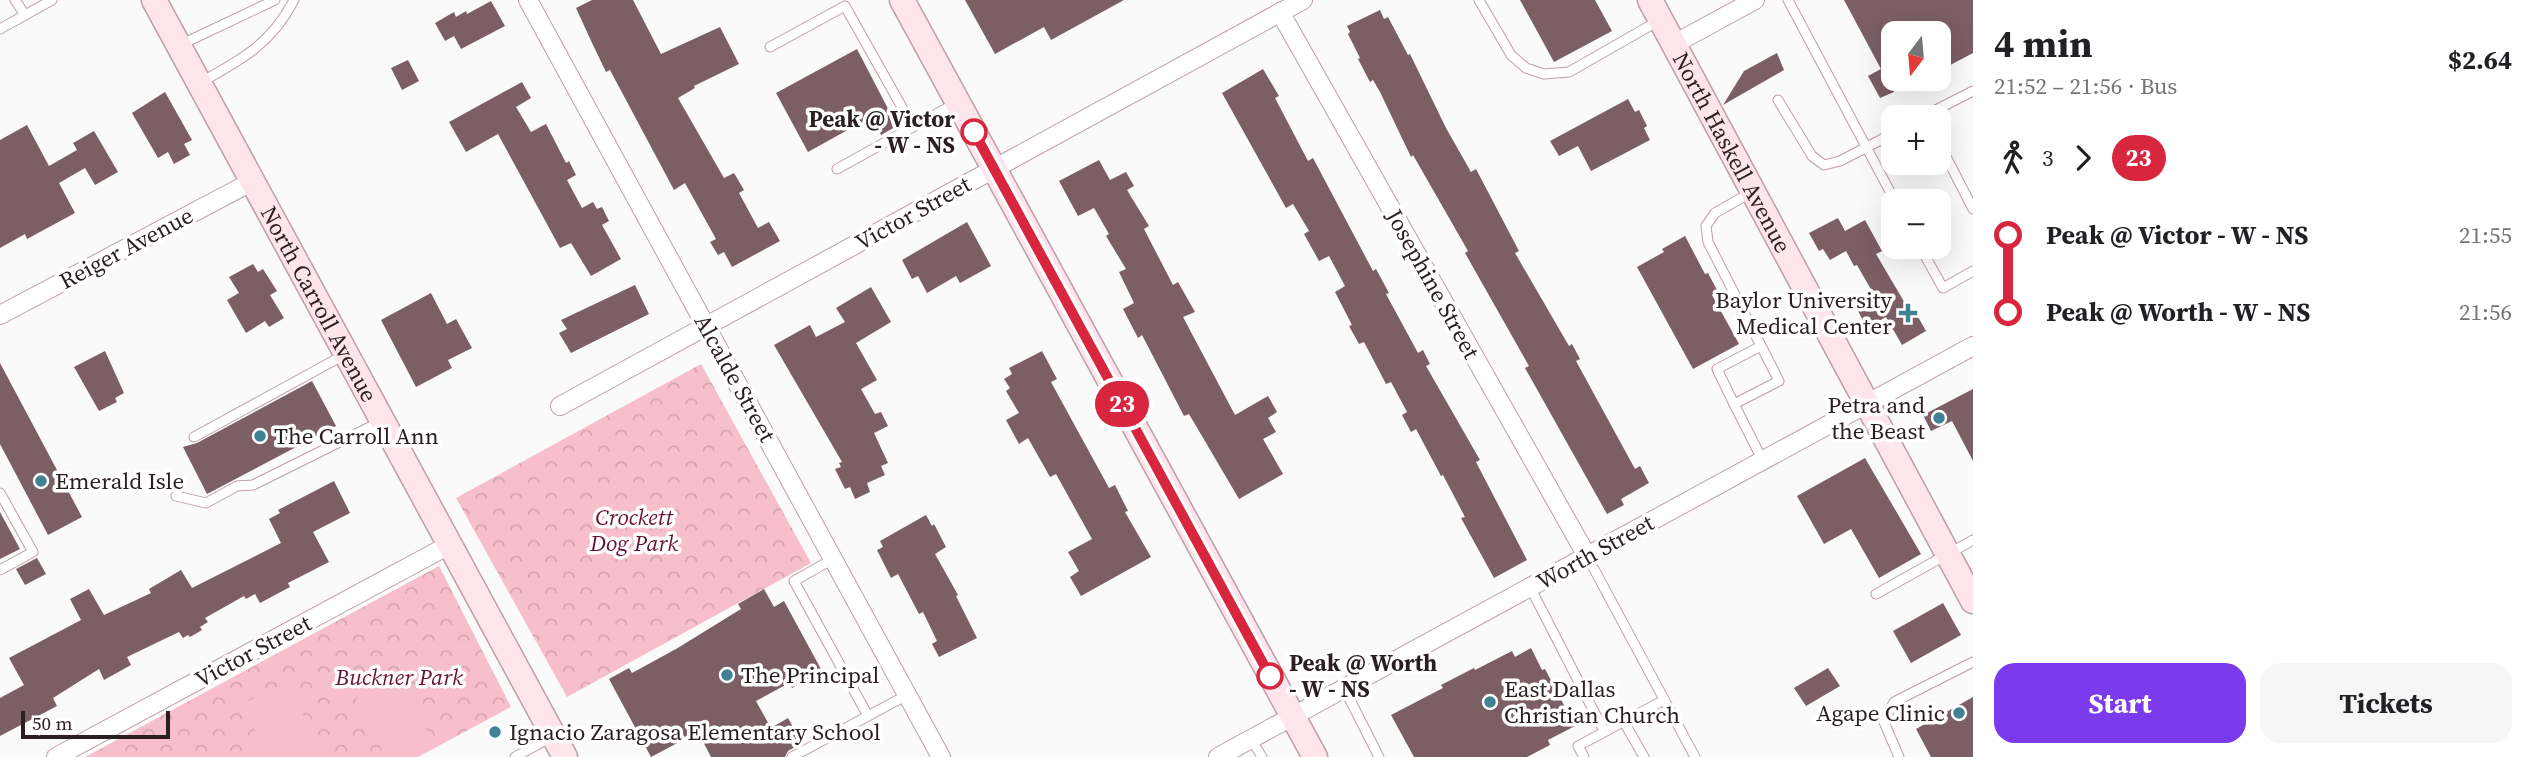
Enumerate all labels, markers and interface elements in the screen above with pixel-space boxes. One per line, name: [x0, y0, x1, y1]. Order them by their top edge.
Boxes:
text: 4 min: [1994, 18, 2093, 70]
north arrow: [1881, 21, 1951, 91]
map controls: [1881, 21, 1951, 259]
text: $2.64: [2448, 42, 2512, 78]
street label: North Haskell Avenue: [1665, 46, 1799, 258]
text: 21:52 – 21:56 · Bus: [1994, 70, 2177, 102]
place label: Peak @ Victor - W - NS: [809, 103, 955, 161]
button: +: [1881, 105, 1951, 175]
marker: Peak @ Victor - W - NS: [961, 119, 987, 145]
icon: walk: [1994, 139, 2032, 177]
icon: forward: [2064, 139, 2102, 177]
text: 23: [2126, 141, 2152, 174]
text: 3: [2042, 142, 2054, 174]
street label: Victor Street: [849, 168, 977, 258]
button: −: [1881, 189, 1951, 259]
street label: Reiger Avenue: [53, 199, 199, 297]
street label: North Carroll Avenue: [253, 200, 385, 408]
street label: Josephine Street: [1378, 203, 1488, 365]
text: Peak @ Victor - W - NS: [2046, 217, 2308, 253]
text: 21:55: [2459, 219, 2512, 251]
place label: Baylor University Medical Center: [1715, 284, 1892, 342]
text: Peak @ Worth - W - NS: [2046, 294, 2310, 330]
text: 21:56: [2459, 296, 2512, 328]
marker: Baylor University Medical Center: [1898, 303, 1918, 323]
street label: Alcalde Street: [687, 308, 784, 448]
line badge: 23: [1090, 381, 1154, 427]
text: 23: [1109, 387, 1135, 420]
place label: Petra and the Beast: [1828, 389, 1926, 447]
marker: Petra and the Beast: [1931, 410, 1947, 426]
place label: The Carroll Ann: [274, 420, 439, 452]
marker: The Carroll Ann: [252, 428, 268, 444]
place label: Emerald Isle: [55, 465, 184, 497]
marker: Emerald Isle: [33, 473, 49, 489]
park label: Crockett Dog Park: [589, 501, 678, 559]
street label: Worth Street: [1531, 506, 1660, 597]
street label: Victor Street: [189, 607, 317, 695]
place label: Peak @ Worth - W - NS: [1289, 647, 1437, 705]
place label: The Principal: [741, 659, 880, 691]
park label: Buckner Park: [334, 661, 463, 693]
marker: Peak @ Worth - W - NS: [1257, 663, 1283, 689]
button: Start: [1994, 663, 2246, 743]
button: Tickets: [2260, 663, 2512, 743]
marker: The Principal: [719, 667, 735, 683]
place label: East Dallas Christian Church: [1504, 673, 1680, 731]
marker: East Dallas Christian Church: [1482, 694, 1498, 710]
place label: Agape Clinic: [1816, 697, 1945, 729]
marker: Agape Clinic: [1951, 705, 1967, 721]
scale bar: [21, 708, 170, 740]
text: 50 m: [32, 710, 73, 736]
place label: Ignacio Zaragosa Elementary School: [509, 716, 881, 748]
marker: Ignacio Zaragosa Elementary School: [487, 724, 503, 740]

